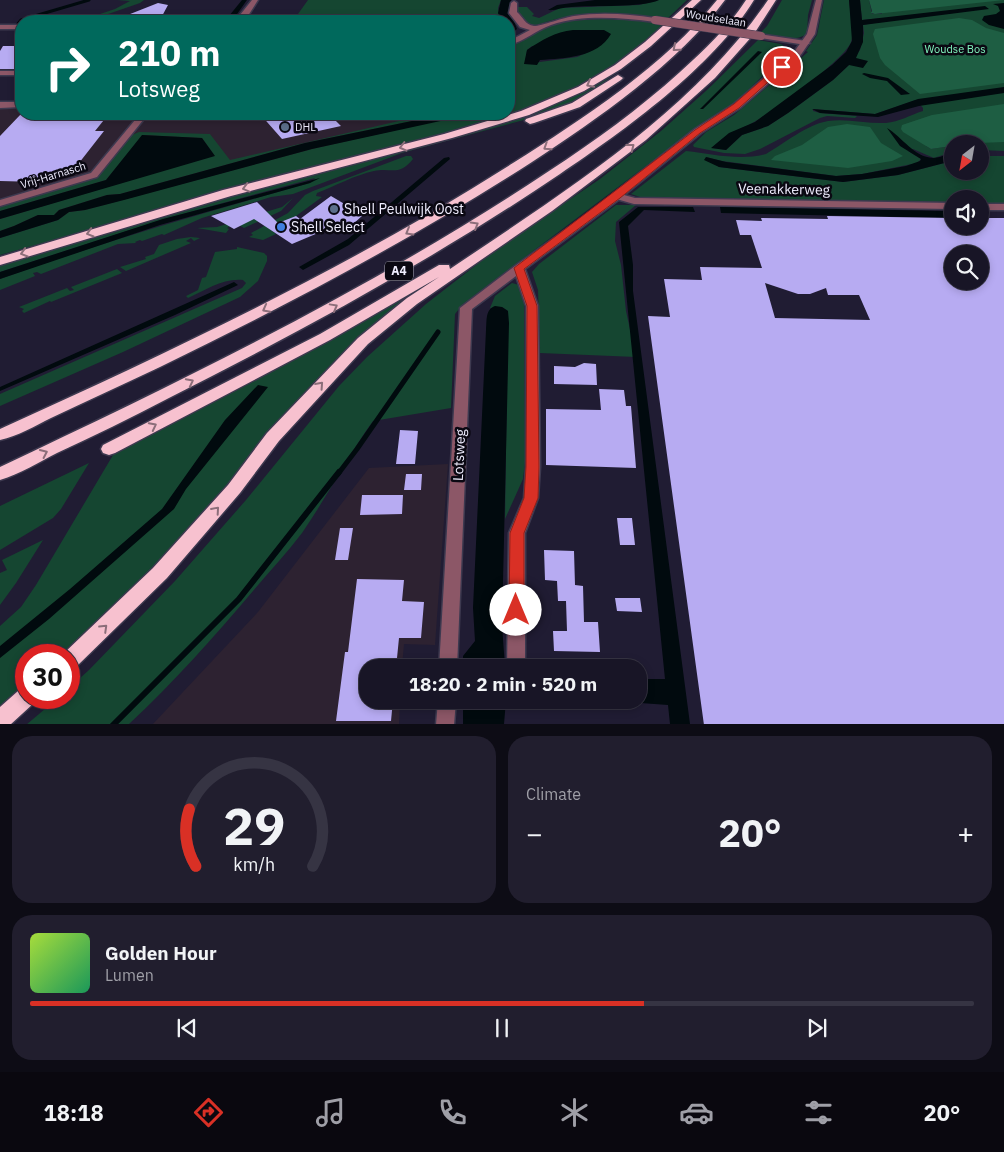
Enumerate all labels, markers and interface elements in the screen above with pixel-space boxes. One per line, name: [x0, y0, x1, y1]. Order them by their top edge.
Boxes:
street label: Woudselaan: [685, 6, 747, 30]
text: 210 m: [118, 30, 221, 76]
icon: right: [35, 35, 100, 100]
one-way arrow: [672, 42, 681, 51]
park label: Woudse Bos: [924, 42, 986, 56]
pin: [761, 46, 803, 88]
icon: arrive: [768, 53, 796, 81]
text: Lotsweg: [118, 74, 200, 103]
one-way arrow: [587, 78, 596, 88]
place label: DHL: [295, 120, 316, 134]
marker: DHL: [279, 121, 291, 133]
north arrow: [944, 135, 989, 180]
map controls: [944, 135, 989, 290]
one-way arrow: [400, 141, 408, 151]
one-way arrow: [543, 141, 553, 150]
one-way arrow: [625, 144, 634, 153]
street label: Vrij-Harnasch: [19, 158, 87, 192]
street label: Veenakkerweg: [738, 179, 831, 199]
one-way arrow: [242, 182, 251, 193]
button: sound: [944, 190, 989, 235]
place label: Shell Peulwijk Oost: [344, 200, 464, 218]
marker: Shell Peulwijk Oost: [328, 203, 340, 215]
place label: Shell Select: [291, 218, 365, 236]
marker: Shell Select: [275, 221, 287, 233]
one-way arrow: [469, 222, 478, 232]
one-way arrow: [405, 226, 414, 236]
one-way arrow: [87, 228, 95, 238]
button: search: [944, 245, 989, 290]
one-way arrow: [20, 247, 29, 257]
road number: A4: [385, 262, 413, 280]
one-way arrow: [262, 303, 271, 313]
one-way arrow: [329, 303, 338, 313]
one-way arrow: [185, 378, 194, 388]
one-way arrow: [314, 382, 323, 391]
one-way arrow: [147, 422, 156, 432]
street label: Lotsweg: [449, 428, 469, 481]
one-way arrow: [39, 449, 48, 459]
one-way arrow: [210, 506, 219, 515]
position arrow: [489, 583, 541, 635]
one-way arrow: [98, 625, 107, 634]
speed limit sign: 30: [15, 644, 80, 709]
text: 18:20 · 2 min · 520 m: [409, 672, 597, 696]
text: Climate: [526, 784, 581, 804]
text: 29: [223, 792, 285, 859]
text: 20°: [718, 808, 782, 857]
text: −: [526, 815, 543, 852]
text: +: [957, 815, 974, 852]
text: km/h: [233, 853, 275, 876]
text: Golden Hour: [105, 941, 217, 965]
text: Lumen: [105, 965, 154, 985]
icon: previous: [173, 1014, 201, 1042]
icon: pause: [488, 1014, 516, 1042]
icon: next: [803, 1014, 831, 1042]
icon: directions: [191, 1095, 226, 1130]
icon: music: [313, 1095, 348, 1130]
icon: phone: [435, 1095, 470, 1130]
icon: climate: [557, 1095, 592, 1130]
icon: car: [679, 1095, 714, 1130]
icon: filters: [801, 1095, 836, 1130]
text: 18:18: [44, 1098, 104, 1127]
text: 20°: [924, 1098, 960, 1127]

